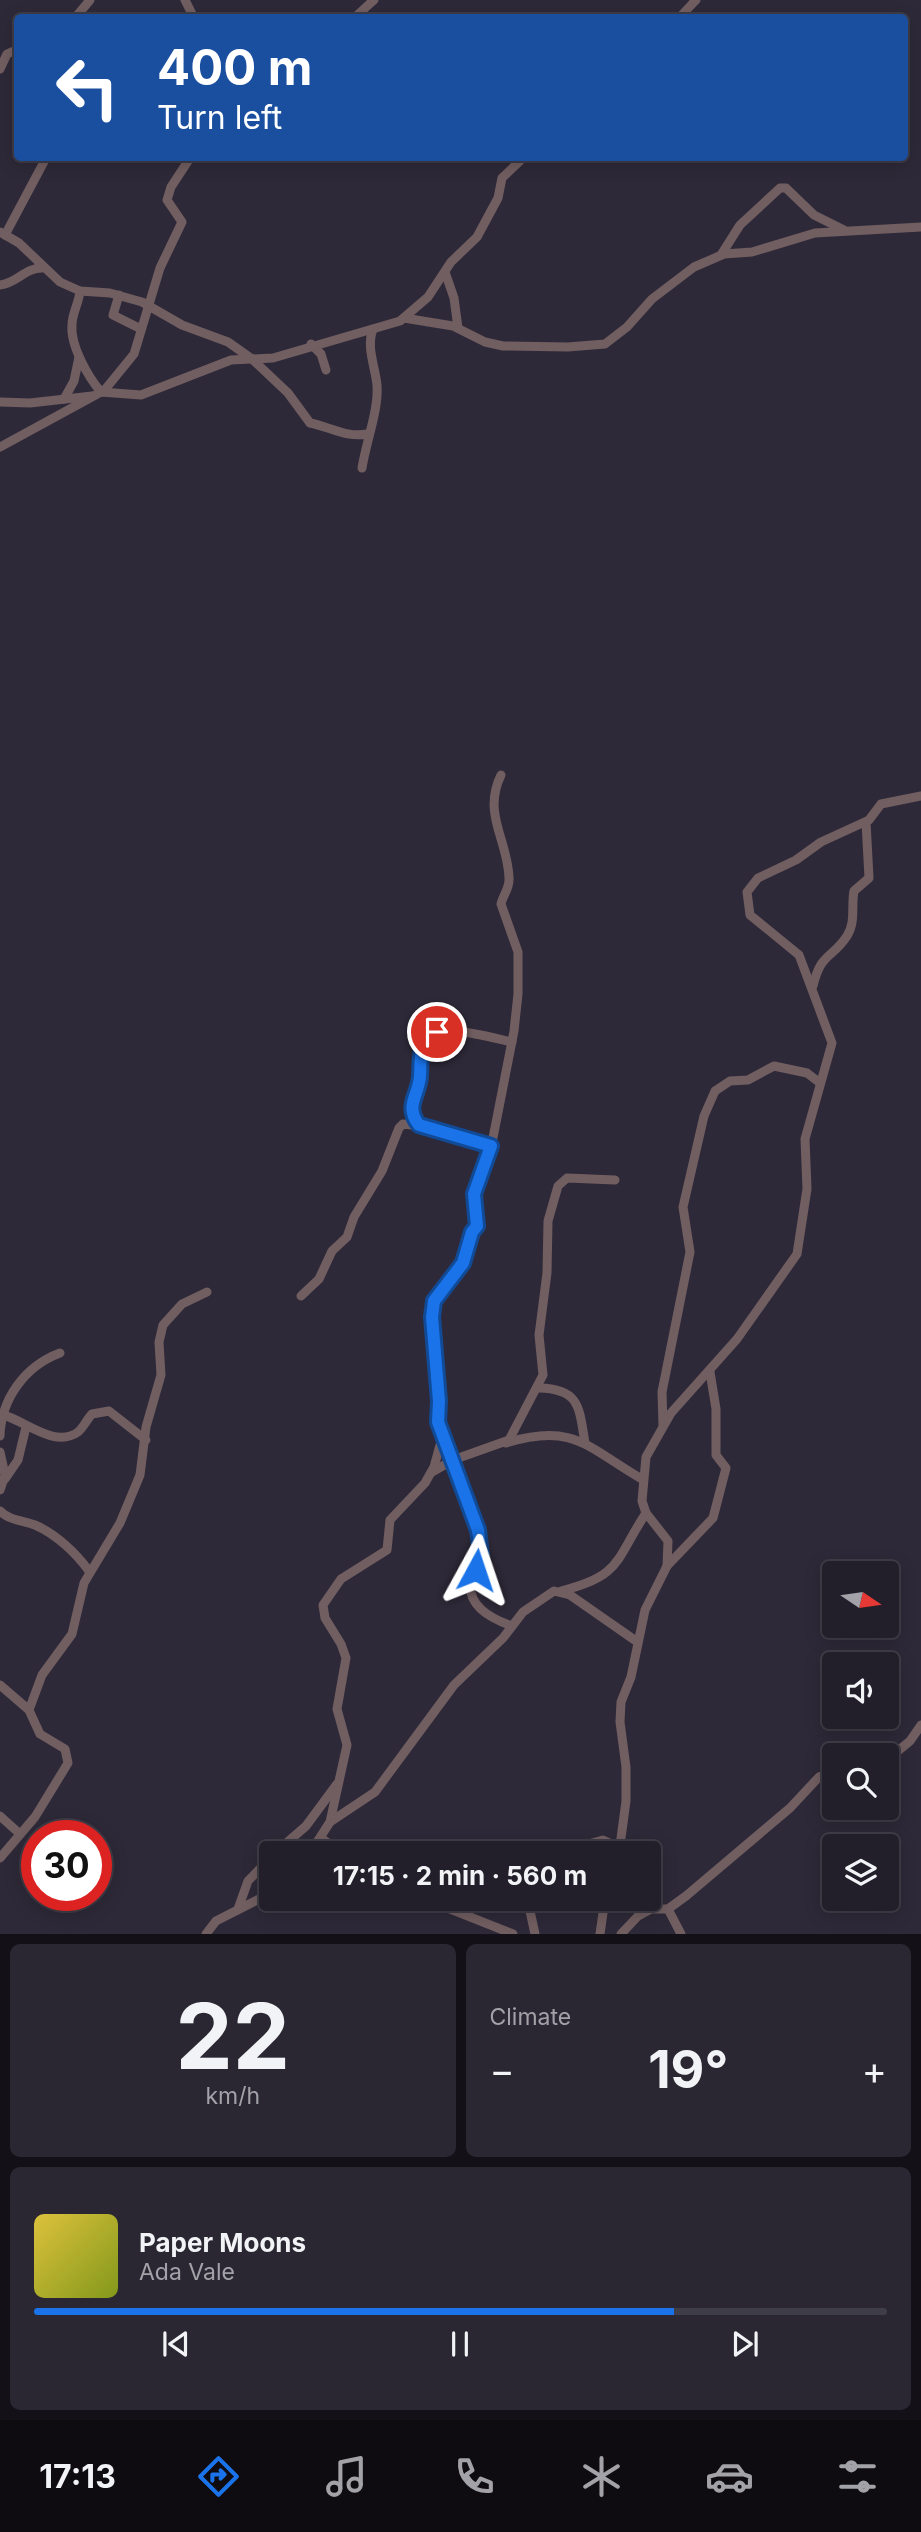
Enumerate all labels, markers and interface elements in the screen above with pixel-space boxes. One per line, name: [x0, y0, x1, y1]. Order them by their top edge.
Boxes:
text: 400 m: [157, 38, 313, 97]
icon: left: [42, 42, 133, 133]
text: Turn left: [157, 98, 282, 137]
pin: [407, 1002, 467, 1062]
icon: arrive: [418, 1013, 456, 1051]
position arrow: [439, 1533, 513, 1607]
north arrow: [822, 1561, 900, 1638]
map controls: [822, 1561, 899, 1911]
button: sound: [822, 1652, 899, 1729]
button: search: [822, 1743, 899, 1820]
speed limit sign: 30: [21, 1820, 112, 1911]
button: layers: [822, 1834, 899, 1911]
text: 17:15 · 2 min · 560 m: [333, 1860, 587, 1891]
text: 22: [175, 1981, 290, 2091]
text: Climate: [490, 2003, 571, 2031]
text: 19°: [648, 2038, 728, 2101]
text: −: [490, 2047, 515, 2093]
text: +: [862, 2047, 887, 2093]
text: km/h: [205, 2082, 260, 2110]
text: Paper Moons: [139, 2227, 306, 2258]
text: Ada Vale: [139, 2258, 235, 2286]
icon: previous: [157, 2325, 195, 2363]
icon: pause: [441, 2325, 479, 2363]
icon: next: [726, 2325, 764, 2363]
icon: directions: [194, 2452, 243, 2501]
icon: music: [322, 2452, 371, 2501]
icon: phone: [450, 2452, 499, 2501]
icon: climate: [577, 2452, 626, 2501]
icon: car: [705, 2452, 754, 2501]
icon: filters: [833, 2452, 882, 2501]
text: 17:13: [39, 2457, 116, 2496]

